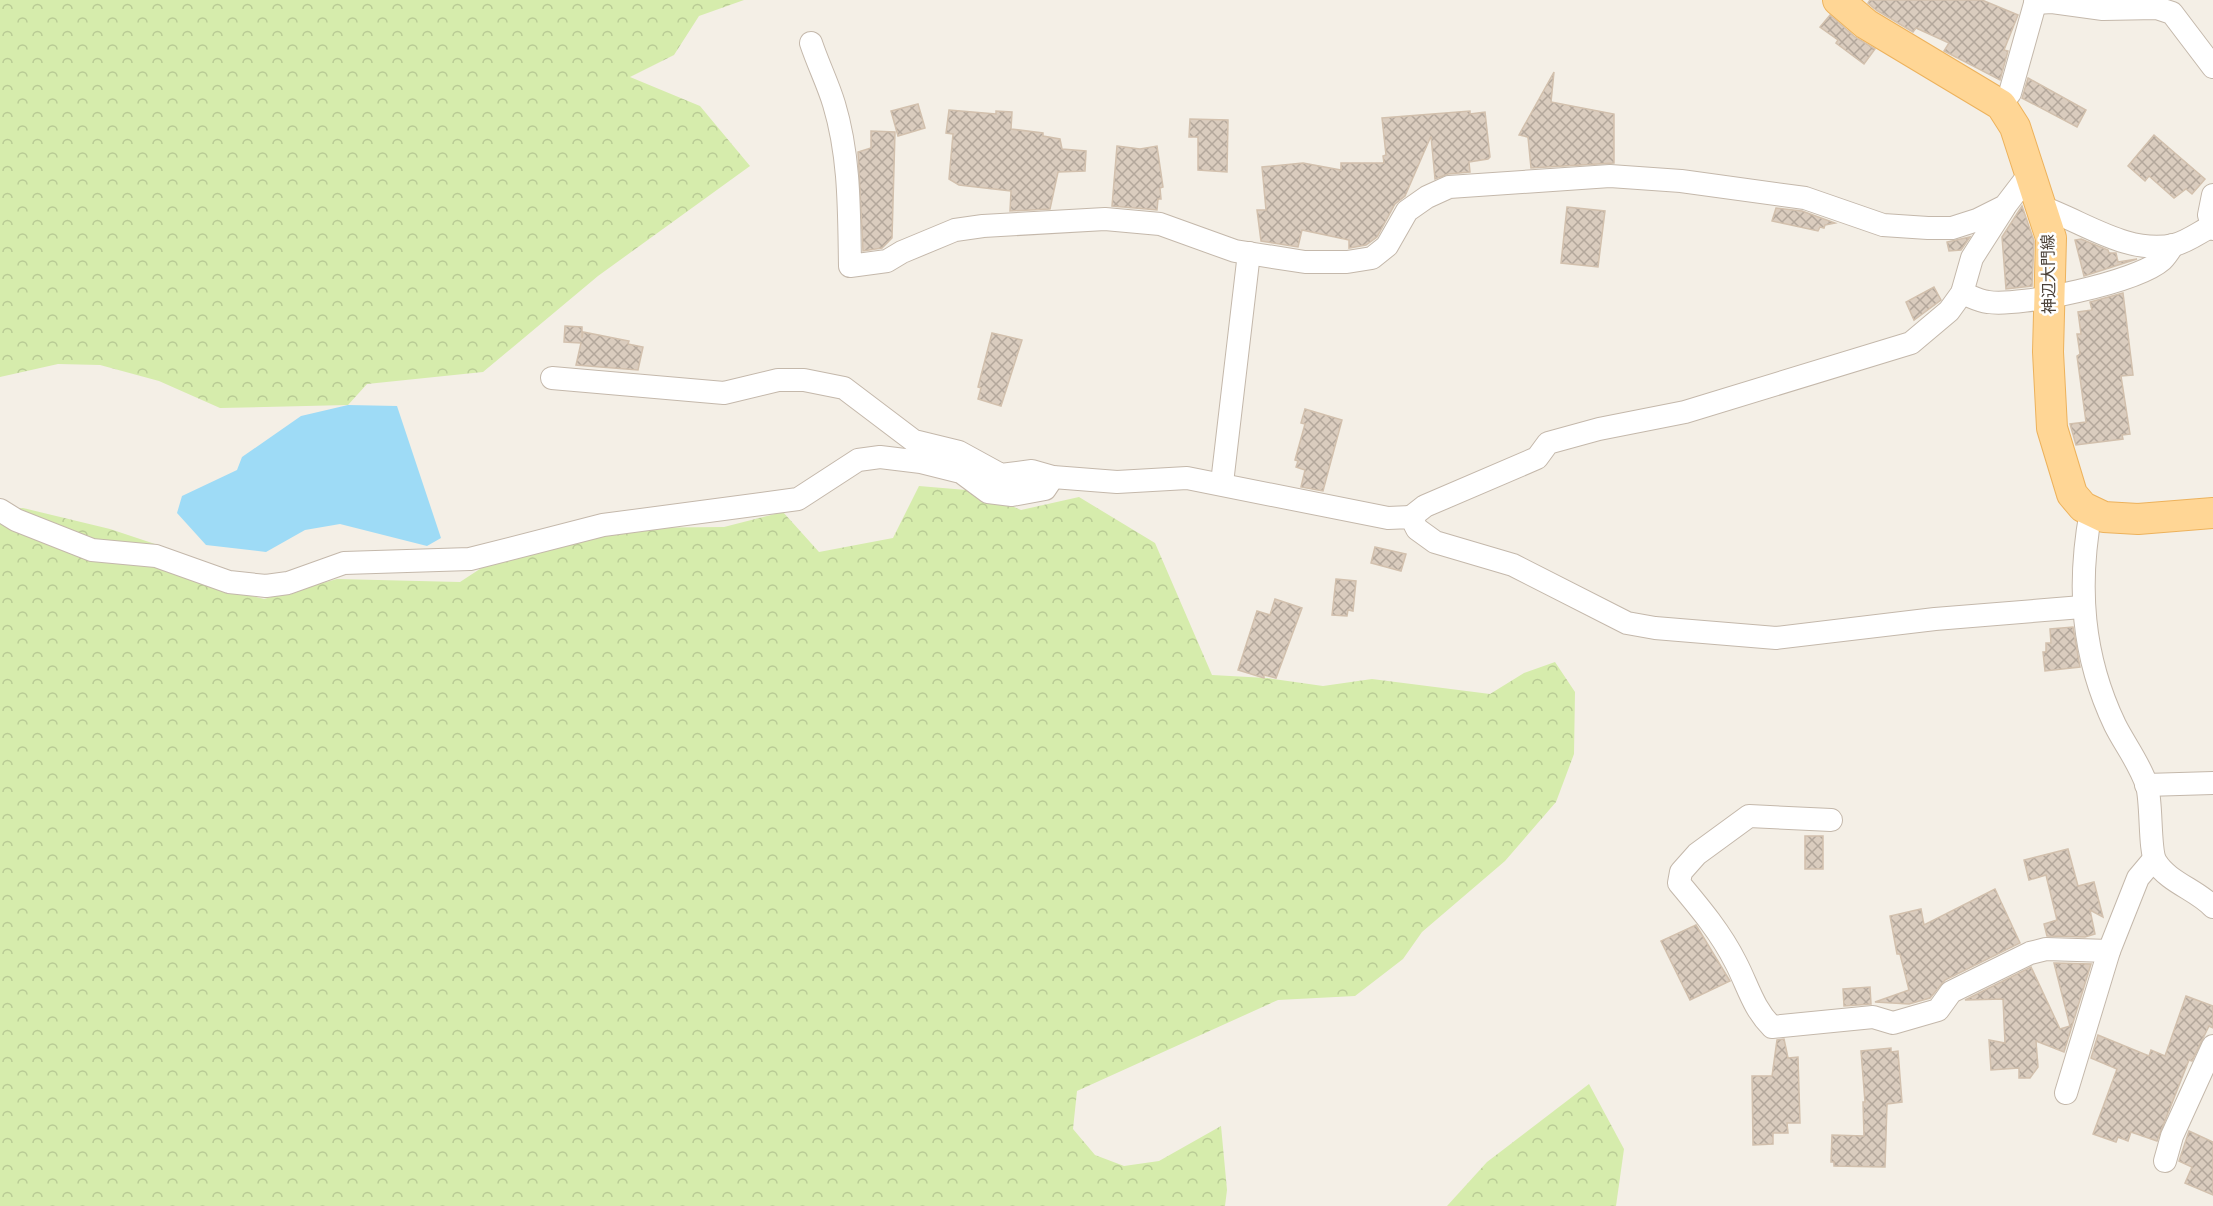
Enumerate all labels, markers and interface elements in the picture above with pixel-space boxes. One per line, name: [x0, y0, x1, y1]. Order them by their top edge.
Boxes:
street label: 神辺大門線: [2037, 234, 2061, 314]

